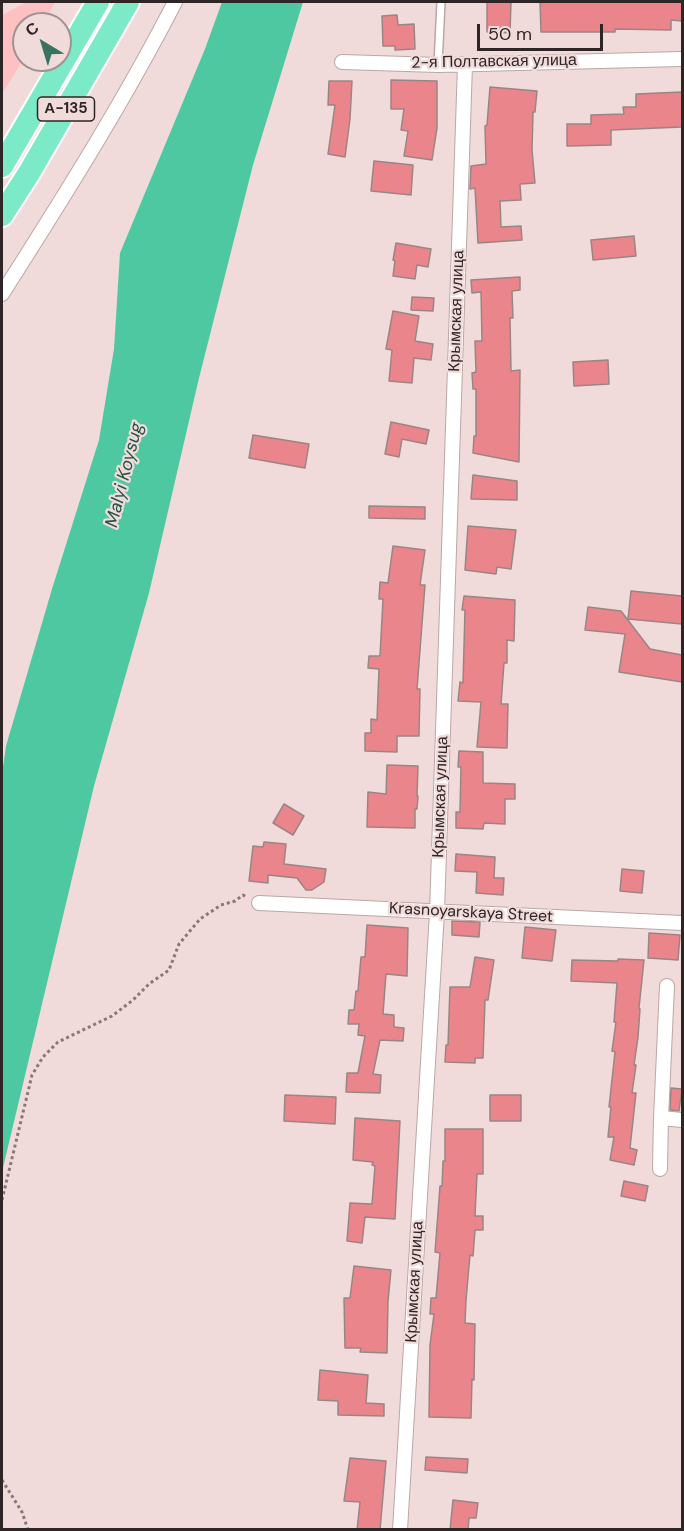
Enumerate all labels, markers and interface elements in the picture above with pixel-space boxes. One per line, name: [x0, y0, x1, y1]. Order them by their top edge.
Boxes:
north arrow: [12, 12, 72, 72]
scale bar: [480, 12, 606, 50]
text: С: [21, 17, 43, 41]
text: 50 m: [488, 22, 532, 46]
street label: 2-я Полтавская улица: [411, 51, 577, 73]
road number: А-135: [38, 97, 94, 121]
street label: Крымская улица: [445, 250, 469, 372]
water label: Malyi Koysug: [102, 420, 148, 530]
street label: Крымская улица: [429, 736, 453, 858]
street label: Krasnoyarskaya Street: [388, 899, 554, 927]
street label: Крымская улица: [402, 1221, 428, 1343]

